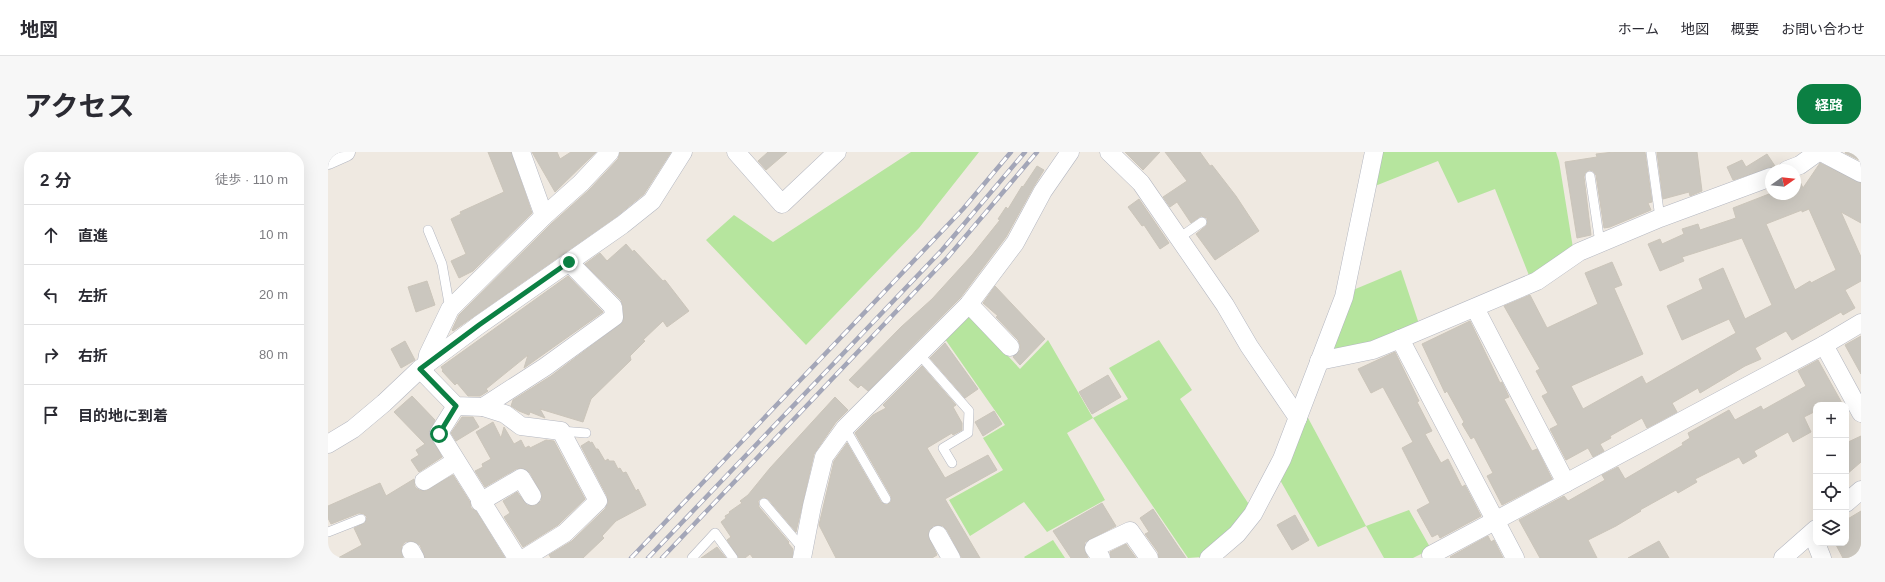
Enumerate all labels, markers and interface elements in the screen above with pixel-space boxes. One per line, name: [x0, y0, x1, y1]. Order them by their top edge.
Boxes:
text: 地図: [20, 19, 58, 40]
text: ホーム: [1617, 21, 1659, 37]
text: 地図: [1681, 21, 1709, 37]
text: 概要: [1731, 21, 1759, 37]
text: お問い合わせ: [1781, 21, 1865, 37]
button: 経路: [1797, 84, 1861, 124]
text: アクセス: [24, 91, 135, 122]
north arrow: [1765, 164, 1801, 200]
text: 2 分: [40, 171, 71, 190]
text: 徒歩 · 110 m: [215, 172, 288, 187]
icon: ahead: [40, 224, 62, 246]
text: 直進: [78, 227, 108, 244]
text: 10 m: [259, 227, 288, 242]
route end: [560, 253, 578, 271]
icon: left: [40, 284, 62, 306]
text: 左折: [78, 287, 108, 304]
text: 20 m: [259, 287, 288, 302]
icon: right: [40, 344, 62, 366]
text: 右折: [78, 347, 108, 364]
text: 80 m: [259, 347, 288, 362]
map controls: [1813, 402, 1849, 546]
button: +: [1813, 402, 1849, 438]
icon: arrive: [40, 404, 62, 426]
text: 目的地に到着: [78, 407, 168, 424]
route start: [430, 425, 448, 443]
button: −: [1813, 438, 1849, 474]
button: locate: [1813, 474, 1849, 510]
button: layers: [1813, 510, 1849, 546]

